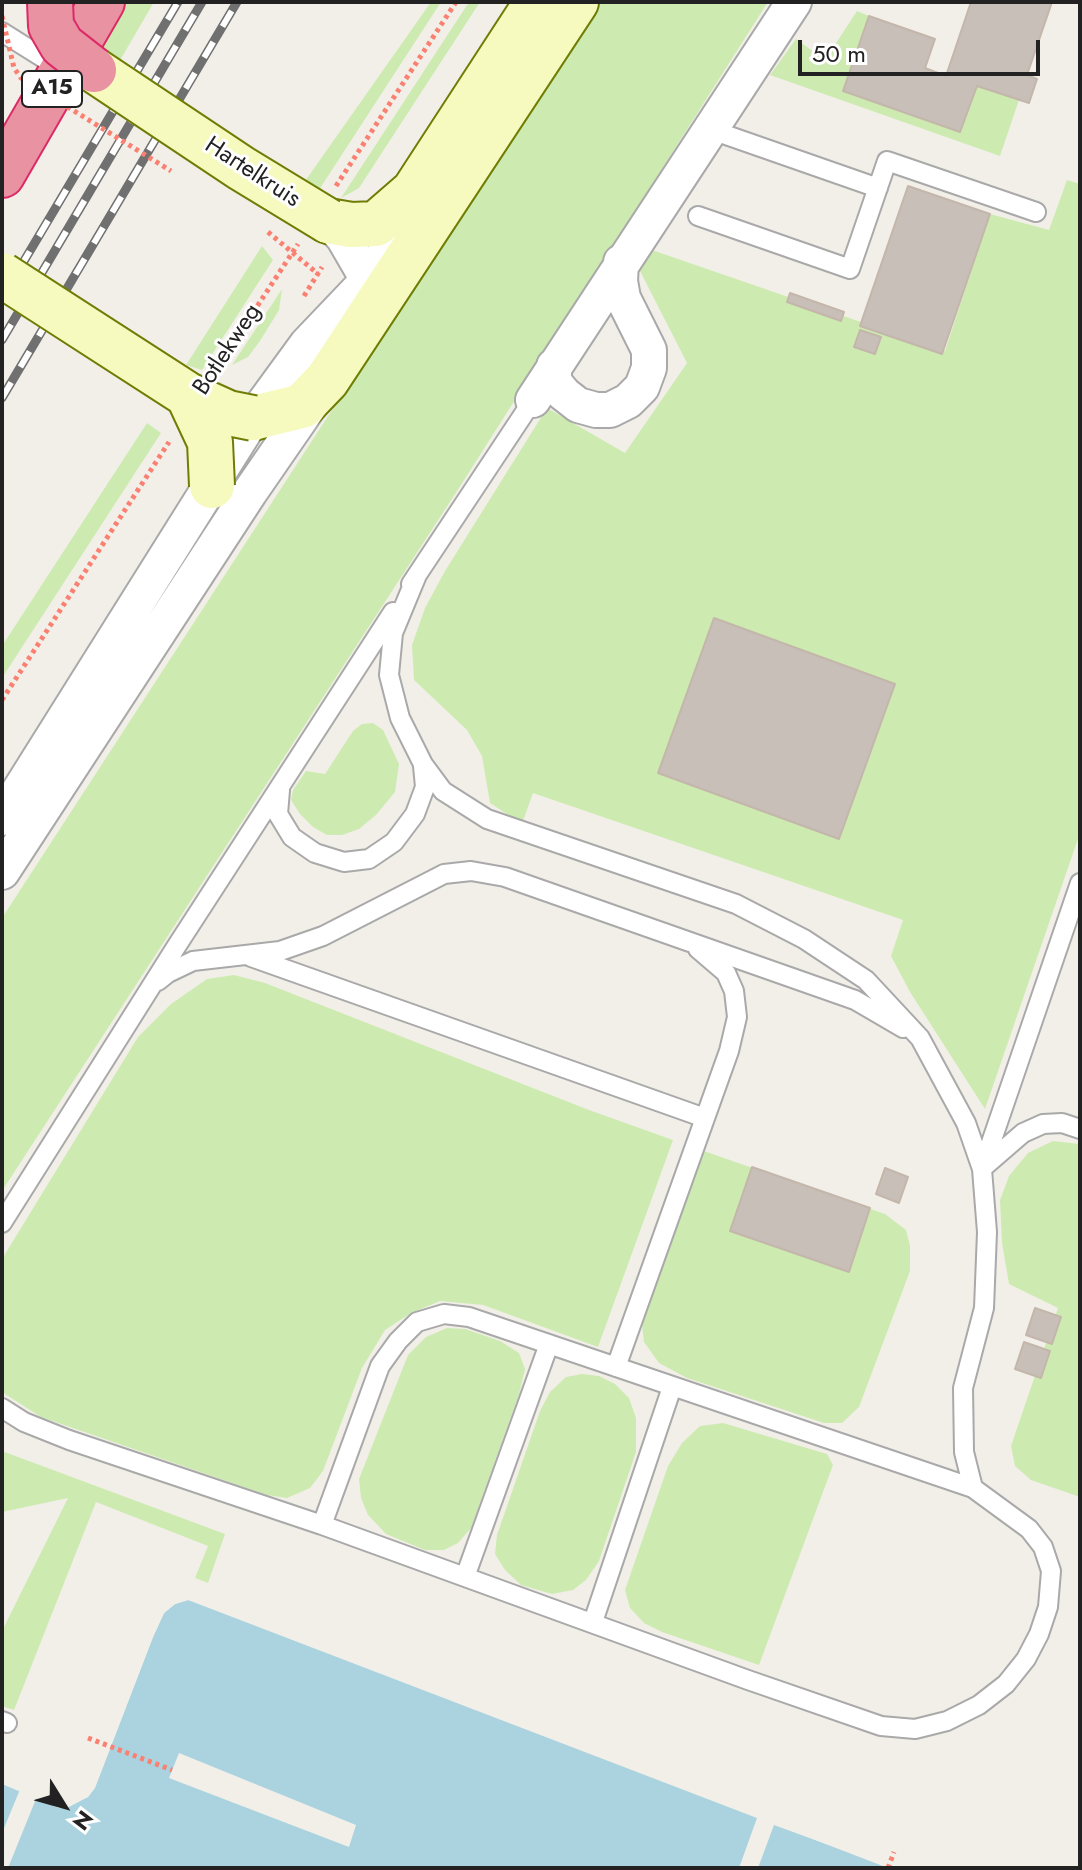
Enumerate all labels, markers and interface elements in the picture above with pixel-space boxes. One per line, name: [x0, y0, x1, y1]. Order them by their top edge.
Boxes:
scale bar: [802, 24, 1044, 74]
text: 50 m: [812, 36, 866, 71]
road number: A15: [22, 71, 82, 107]
street label: Hartelkruis: [199, 132, 305, 214]
street label: Botlekweg: [188, 299, 268, 401]
north arrow: [24, 1766, 104, 1846]
text: N: [65, 1804, 101, 1837]

